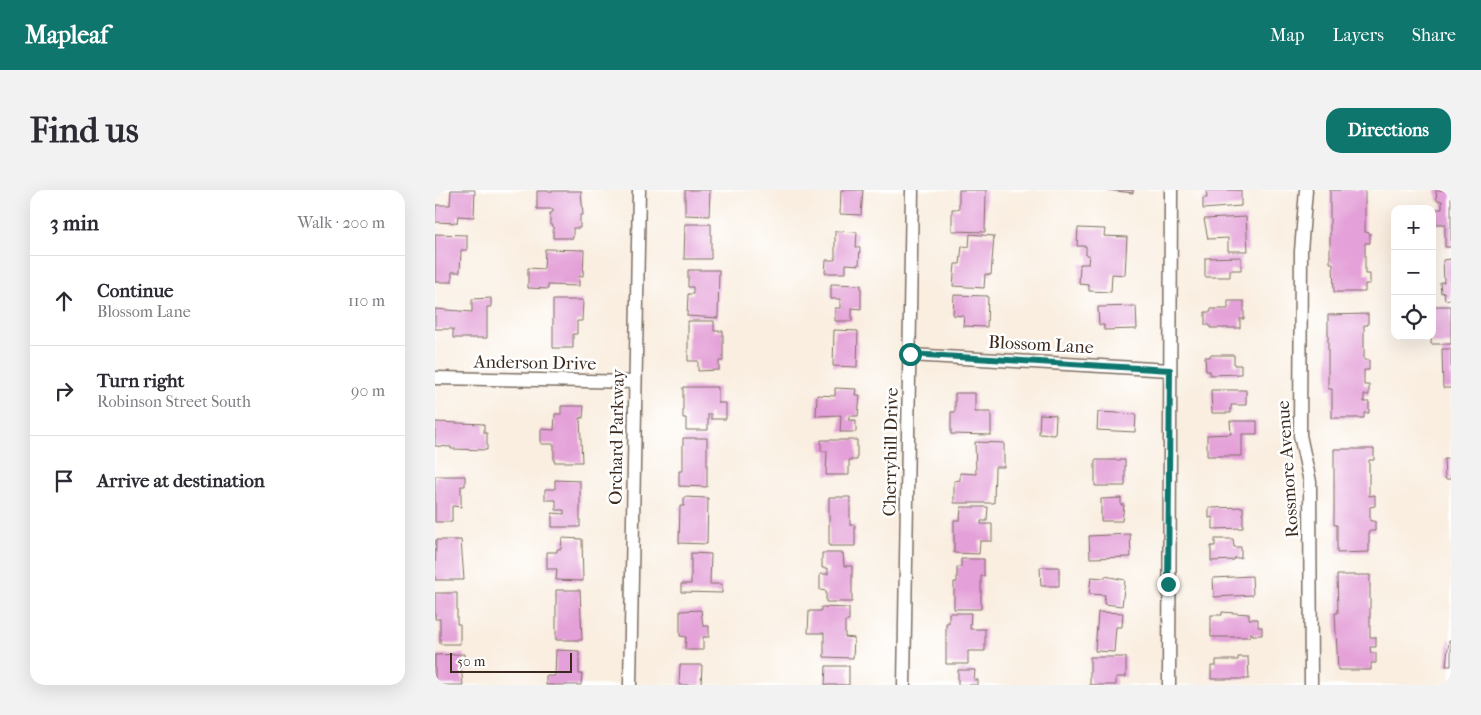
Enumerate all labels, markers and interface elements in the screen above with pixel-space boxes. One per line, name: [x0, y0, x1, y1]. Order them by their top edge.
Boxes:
text: Mapleaf: [25, 21, 108, 49]
text: Map: [1270, 25, 1304, 46]
text: Layers: [1332, 25, 1384, 46]
text: Share: [1412, 25, 1456, 46]
button: Directions: [1326, 108, 1451, 153]
text: Find us: [30, 110, 139, 151]
map controls: [1391, 205, 1436, 340]
button: +: [1391, 205, 1436, 250]
text: 3 min: [50, 211, 99, 235]
text: Walk · 200 m: [298, 213, 385, 232]
button: −: [1391, 250, 1436, 295]
text: Continue: [97, 280, 173, 302]
icon: ahead: [50, 287, 78, 315]
text: 110 m: [348, 291, 385, 310]
button: locate: [1391, 295, 1436, 340]
text: Blossom Lane: [97, 302, 191, 321]
street label: Blossom Lane: [988, 332, 1094, 358]
route start: [899, 343, 922, 366]
street label: Anderson Drive: [473, 351, 596, 375]
street label: Orchard Parkway: [605, 367, 629, 505]
text: Turn right: [97, 370, 184, 392]
icon: right: [50, 377, 78, 405]
text: 90 m: [351, 381, 385, 400]
street label: Cherryhill Drive: [879, 387, 903, 517]
text: Robinson Street South: [97, 392, 251, 411]
street label: Rossmore Avenue: [1273, 400, 1303, 538]
icon: arrive: [50, 467, 78, 495]
text: Arrive at destination: [97, 470, 265, 492]
route end: [1157, 573, 1180, 596]
scale bar: [450, 650, 573, 673]
text: 50 m: [457, 653, 485, 670]

